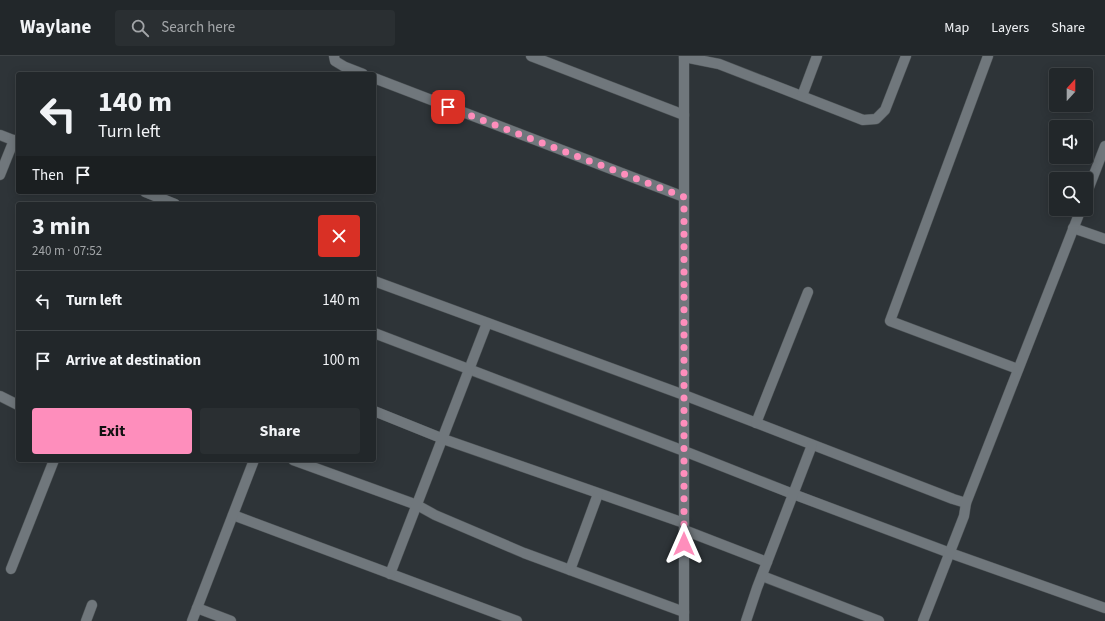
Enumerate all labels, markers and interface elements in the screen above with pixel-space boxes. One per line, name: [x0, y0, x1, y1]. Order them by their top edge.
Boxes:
search box: [115, 10, 395, 46]
text: Waylane: [20, 14, 91, 41]
icon: search: [129, 17, 151, 39]
text: Search here: [161, 17, 235, 38]
text: Map: [944, 18, 969, 38]
text: Layers: [991, 18, 1029, 38]
text: Share: [1051, 18, 1085, 38]
north arrow: [1049, 68, 1093, 112]
map controls: [1049, 68, 1093, 216]
text: 140 m: [98, 82, 172, 122]
icon: left: [32, 88, 84, 140]
pin: [431, 90, 465, 124]
icon: arrive: [437, 96, 459, 118]
text: Turn left: [98, 119, 160, 144]
button: sound: [1049, 120, 1093, 164]
icon: arrive: [72, 164, 94, 186]
text: Then: [32, 165, 64, 186]
button: search: [1049, 172, 1093, 216]
text: 3 min: [32, 209, 90, 244]
button: close: [318, 215, 360, 257]
text: 240 m · 07:52: [32, 242, 102, 260]
icon: left: [32, 290, 54, 312]
text: Turn left: [66, 290, 122, 311]
text: 140 m: [322, 290, 360, 311]
icon: arrive: [32, 350, 54, 372]
text: Arrive at destination: [66, 350, 201, 371]
text: 100 m: [322, 350, 360, 371]
button: Exit: [32, 408, 192, 454]
button: Share: [200, 408, 360, 454]
position arrow: [663, 523, 705, 565]

